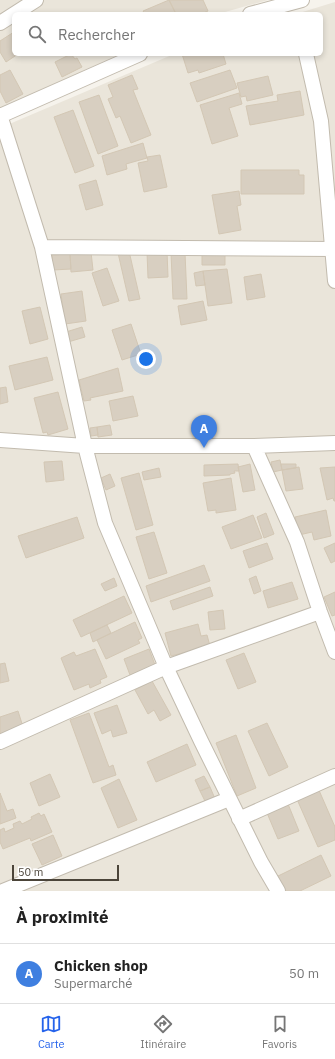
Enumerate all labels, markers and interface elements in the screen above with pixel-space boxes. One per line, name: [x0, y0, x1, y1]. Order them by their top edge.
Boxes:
search box: [12, 12, 323, 56]
icon: search: [26, 23, 48, 45]
text: Rechercher: [58, 25, 135, 44]
your location: [136, 349, 156, 369]
pin: A: [191, 415, 217, 448]
scale bar: [12, 863, 119, 882]
text: 50 m: [18, 865, 43, 879]
text: À proximité: [16, 906, 109, 928]
text: Chicken shop: [54, 956, 148, 975]
text: A: [25, 965, 33, 982]
text: 50 m: [289, 965, 319, 982]
text: Supermarché: [54, 975, 132, 992]
tab: Carte: [38, 1013, 65, 1051]
tab: Itinéraire: [140, 1013, 186, 1051]
tab: Favoris: [262, 1013, 297, 1051]

